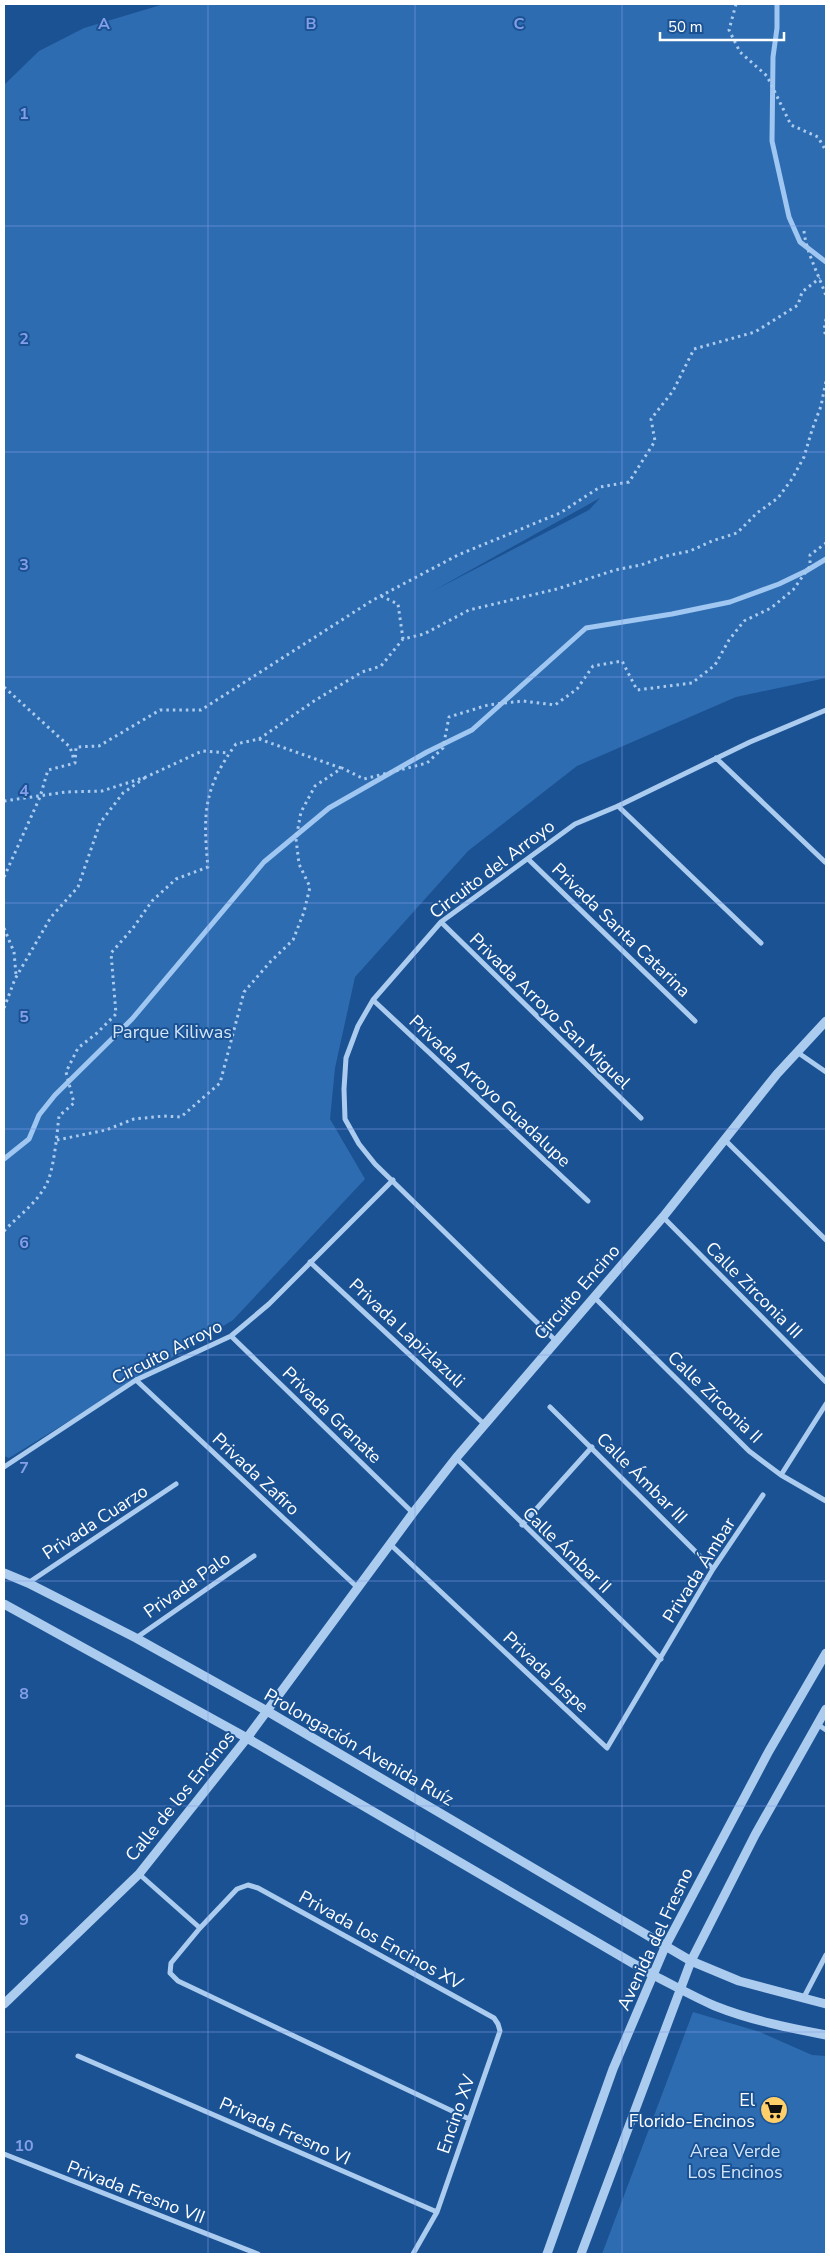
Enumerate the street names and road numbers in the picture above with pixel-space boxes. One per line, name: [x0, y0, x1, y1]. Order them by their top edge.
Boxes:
street label: Circuito del Arroyo: [424, 814, 560, 924]
street label: Privada Santa Catarina: [546, 857, 696, 1003]
street label: Privada Arroyo San Miguel: [464, 928, 636, 1095]
street label: Privada Arroyo Guadalupe: [404, 1010, 576, 1172]
street label: Calle Zirconia III: [700, 1236, 808, 1344]
street label: Circuito Encino: [529, 1239, 625, 1345]
street label: Privada Lapizlazuli: [344, 1273, 470, 1393]
street label: Circuito Arroyo: [108, 1314, 226, 1390]
street label: Calle Zirconia II: [662, 1346, 768, 1448]
street label: Privada Granate: [277, 1361, 387, 1469]
street label: Privada Zafiro: [207, 1427, 305, 1521]
street label: Calle Ámbar III: [591, 1427, 693, 1529]
street label: Privada Cuarzo: [38, 1479, 152, 1565]
street label: Calle Ámbar II: [517, 1501, 617, 1599]
street label: Privada Ámbar: [657, 1512, 741, 1627]
street label: Privada Palo: [139, 1546, 235, 1624]
street label: Privada Jaspe: [498, 1626, 594, 1718]
street label: Prolongación Avenida Ruíz: [260, 1683, 458, 1811]
street label: Calle de los Encinos: [120, 1726, 240, 1866]
street label: Avenida del Fresno: [611, 1864, 699, 2014]
street label: Privada los Encinos XV: [295, 1885, 468, 1995]
street label: Encino XV: [431, 2071, 481, 2157]
street label: Privada Fresno VI: [216, 2091, 354, 2171]
street label: Privada Fresno VII: [64, 2155, 208, 2229]

